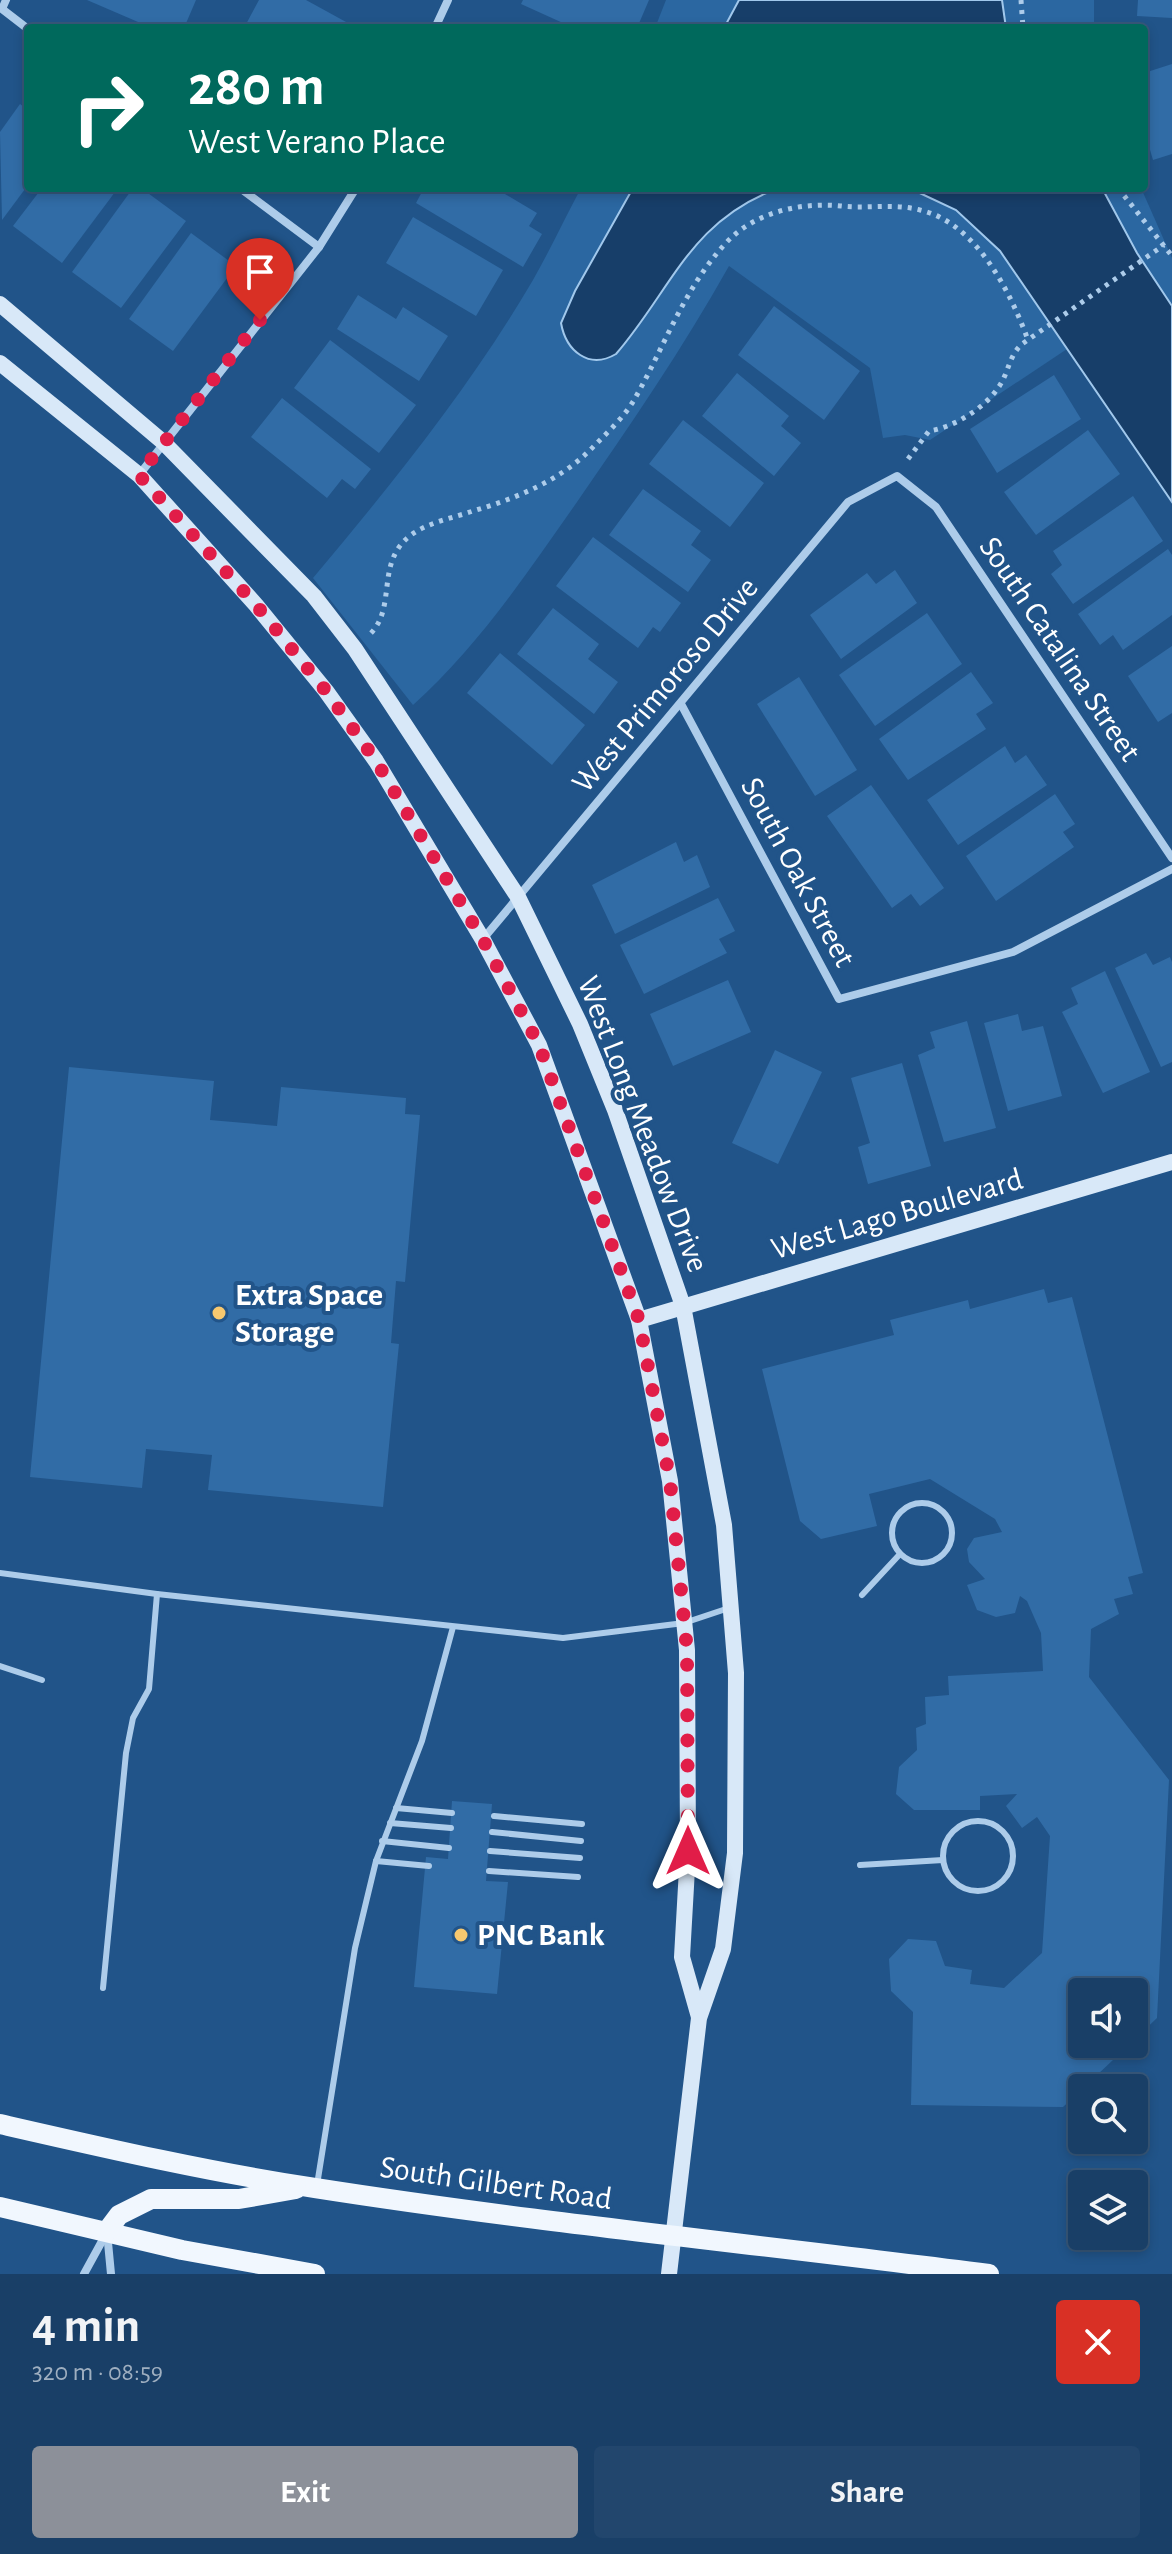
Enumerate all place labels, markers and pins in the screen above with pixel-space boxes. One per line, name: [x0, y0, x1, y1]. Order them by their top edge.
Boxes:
pin: [226, 238, 294, 320]
place label: Extra Space Storage: [235, 1279, 383, 1348]
marker: Extra Space Storage: [210, 1304, 228, 1322]
place label: PNC Bank: [477, 1919, 605, 1951]
marker: PNC Bank: [452, 1926, 470, 1944]

